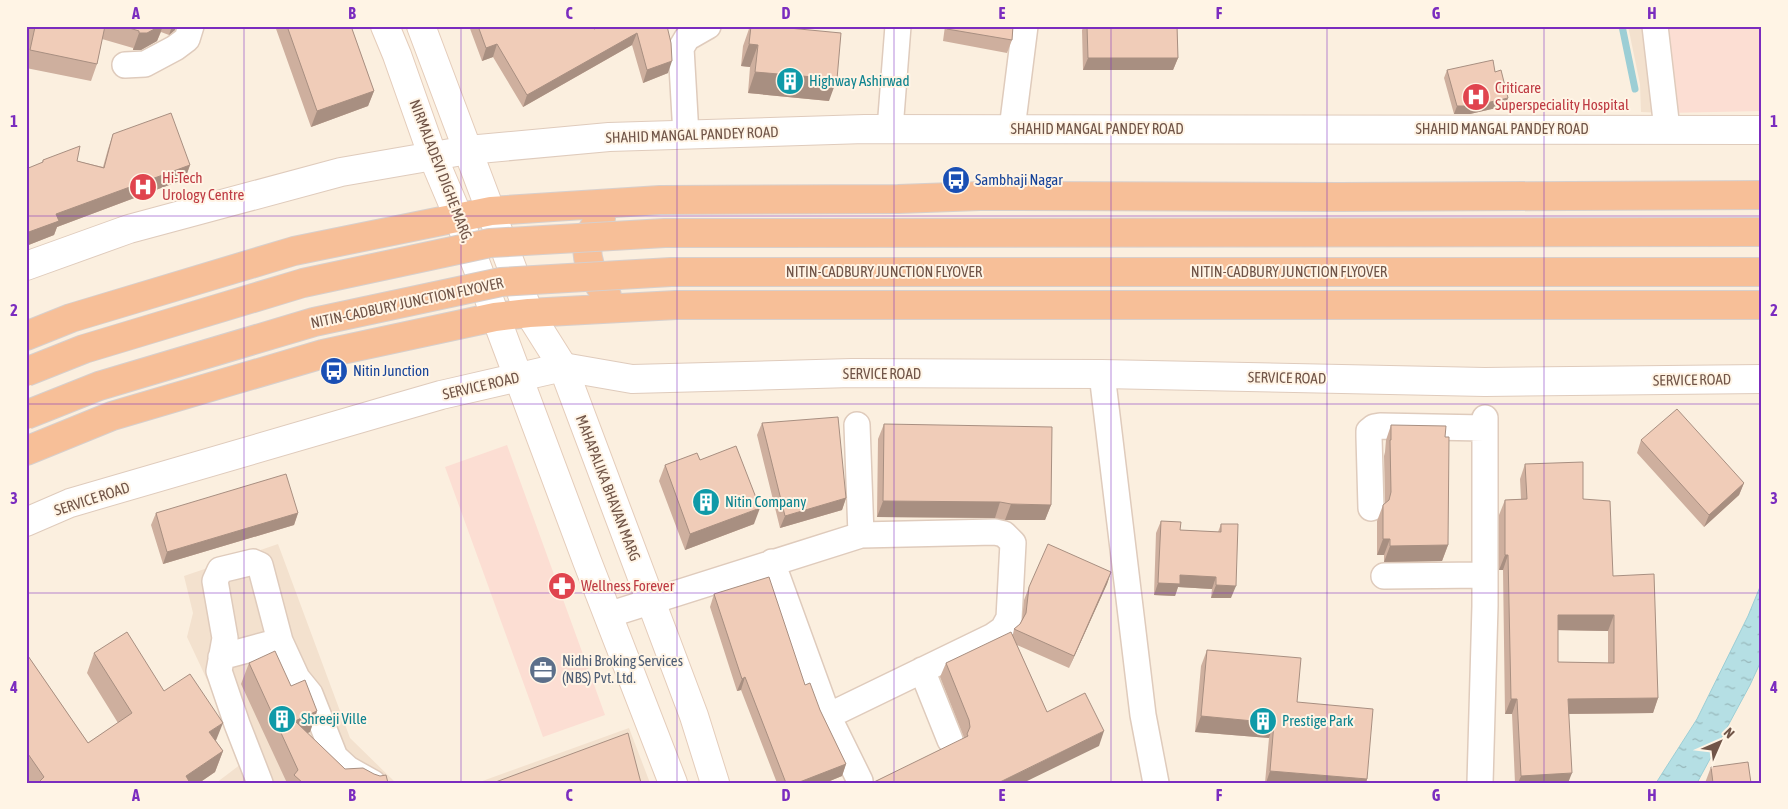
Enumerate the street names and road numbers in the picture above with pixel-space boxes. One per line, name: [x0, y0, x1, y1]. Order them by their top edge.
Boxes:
street label: NIRMALADEVI DIGHE MARG,: [406, 97, 477, 245]
street label: SHAHID MANGAL PANDEY ROAD: [1010, 120, 1184, 137]
street label: SHAHID MANGAL PANDEY ROAD: [1415, 120, 1589, 137]
street label: SHAHID MANGAL PANDEY ROAD: [605, 123, 779, 146]
street label: NITIN-CADBURY JUNCTION FLYOVER: [786, 263, 983, 280]
street label: NITIN-CADBURY JUNCTION FLYOVER: [1191, 263, 1388, 280]
street label: NITIN-CADBURY JUNCTION FLYOVER: [309, 274, 505, 331]
street label: SERVICE ROAD: [843, 365, 921, 382]
street label: SERVICE ROAD: [441, 368, 521, 403]
street label: SERVICE ROAD: [1248, 368, 1326, 387]
street label: SERVICE ROAD: [1653, 370, 1731, 389]
street label: MAHAPALIKA BHAVAN MARG: [573, 412, 644, 563]
street label: SERVICE ROAD: [52, 478, 132, 519]

